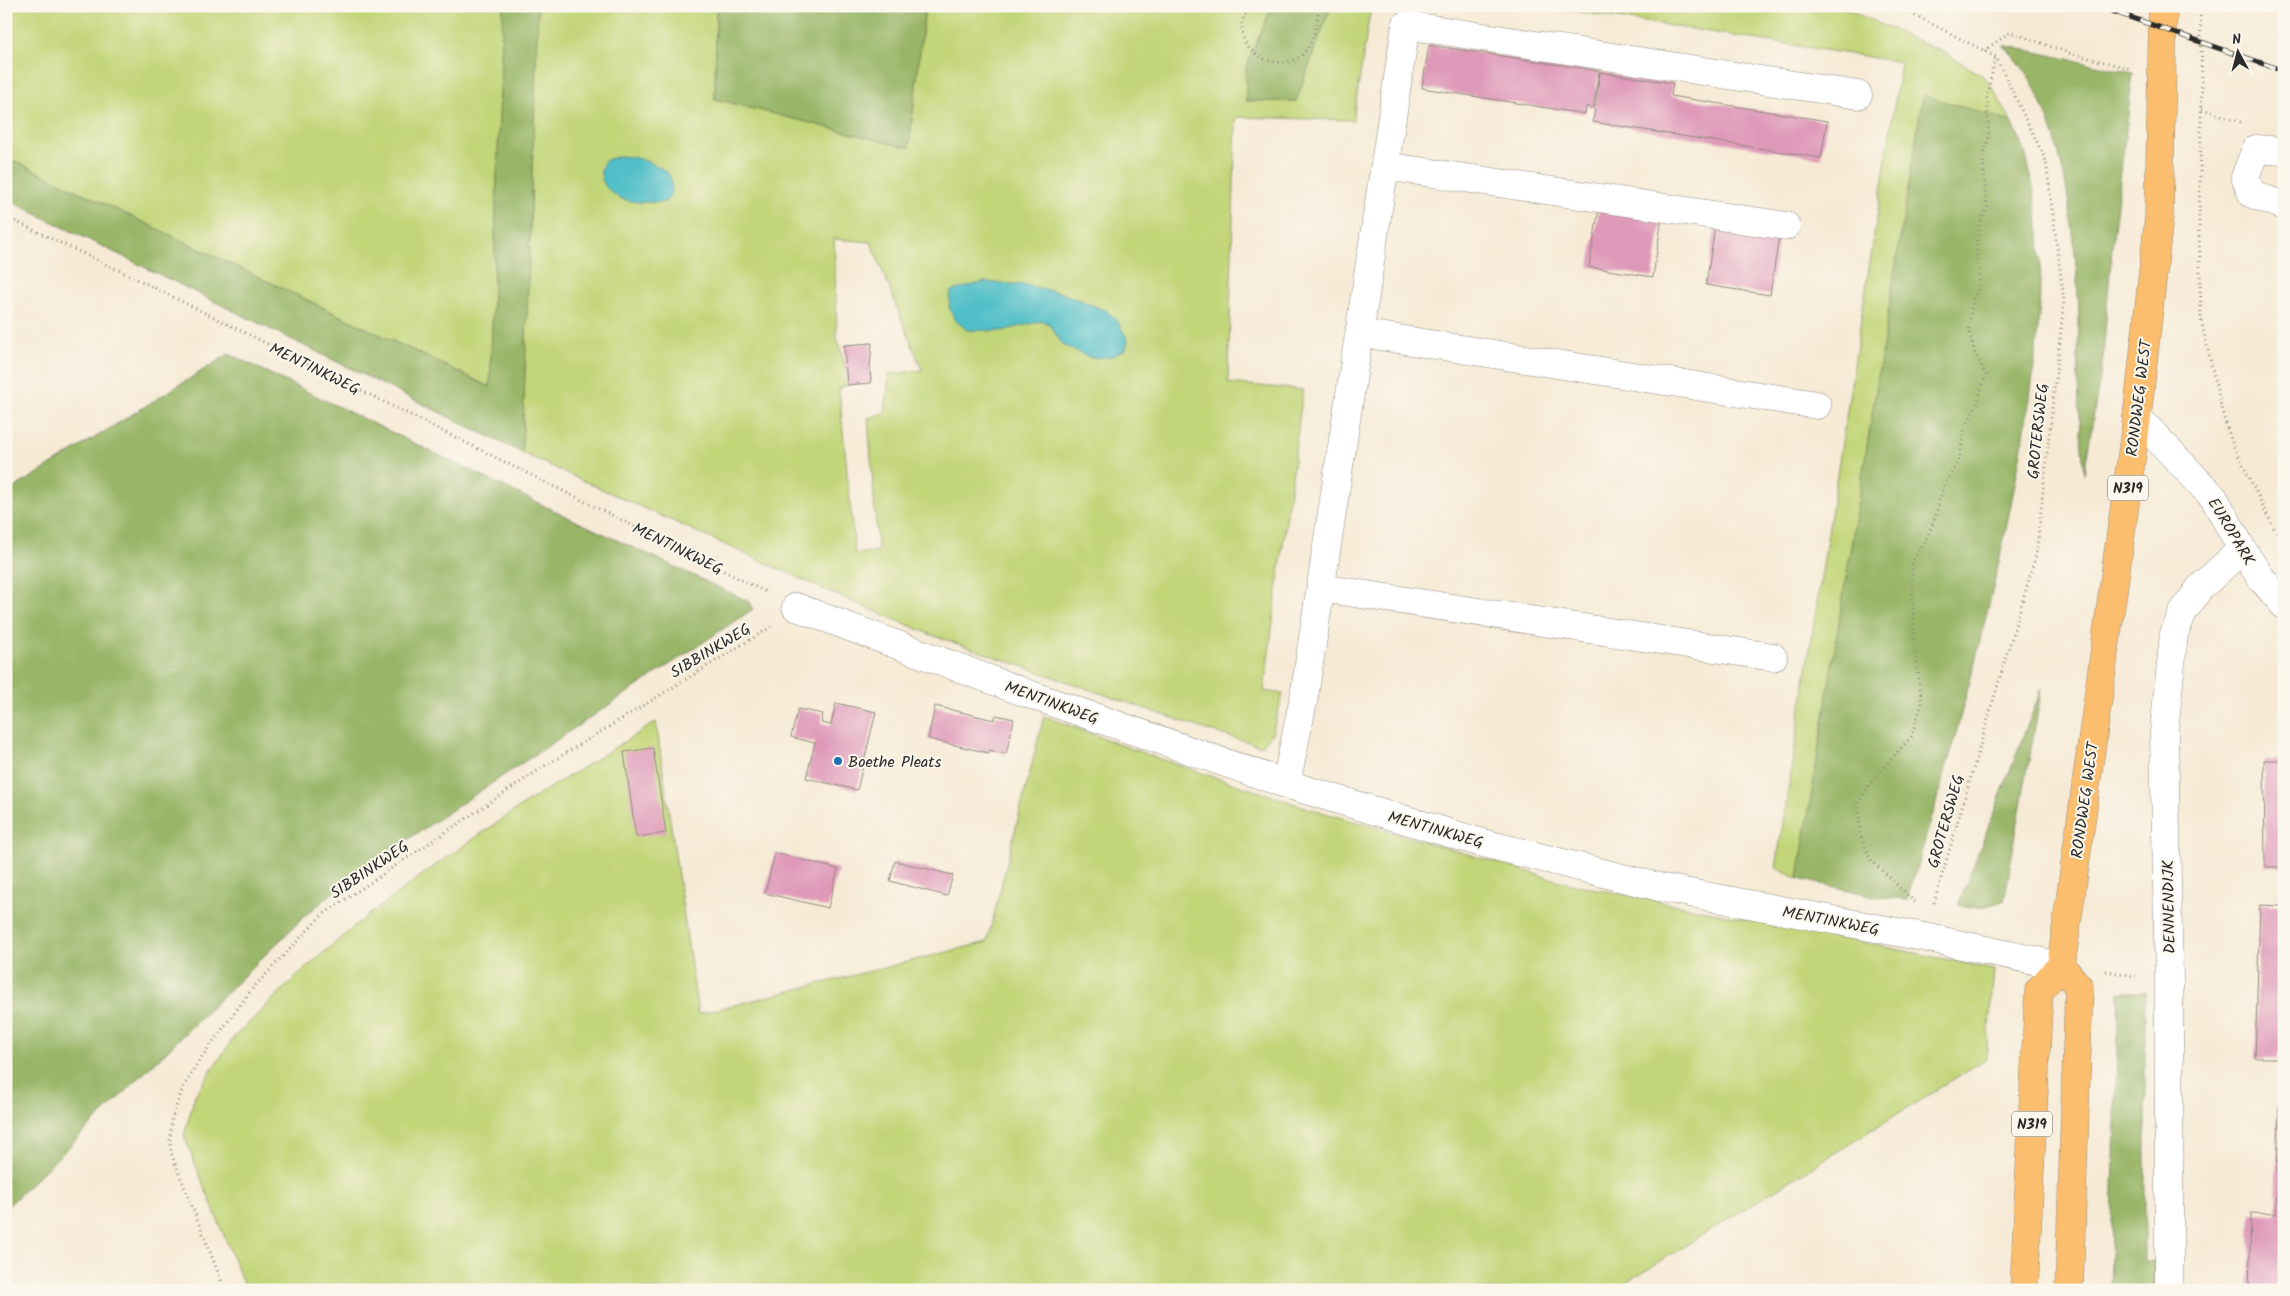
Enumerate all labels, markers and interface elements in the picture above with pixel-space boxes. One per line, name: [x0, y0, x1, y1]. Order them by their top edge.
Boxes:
north arrow: [2212, 28, 2262, 78]
text: N: [2231, 29, 2242, 52]
street label: MENTINKWEG: [265, 337, 364, 402]
street label: RONDWEG WEST: [2120, 337, 2159, 458]
street label: GROTERSWEG: [2021, 382, 2056, 480]
road number: N319: [2108, 476, 2148, 500]
street label: EUROPARK: [2201, 493, 2261, 571]
street label: MENTINKWEG: [628, 517, 727, 582]
street label: SIBBINKWEG: [665, 617, 756, 685]
street label: MENTINKWEG: [1001, 675, 1102, 732]
street label: RONDWEG WEST: [2065, 739, 2106, 860]
place label: Boethe Pleats: [848, 750, 942, 775]
marker: Boethe Pleats: [832, 755, 844, 767]
street label: GROTERSWEG: [1921, 772, 1972, 871]
street label: MENTINKWEG: [1385, 805, 1486, 856]
street label: SIBBINKWEG: [325, 835, 414, 906]
street label: DENNENDIJK: [2156, 859, 2183, 954]
street label: MENTINKWEG: [1780, 900, 1881, 943]
road number: N319: [2012, 1112, 2052, 1136]

